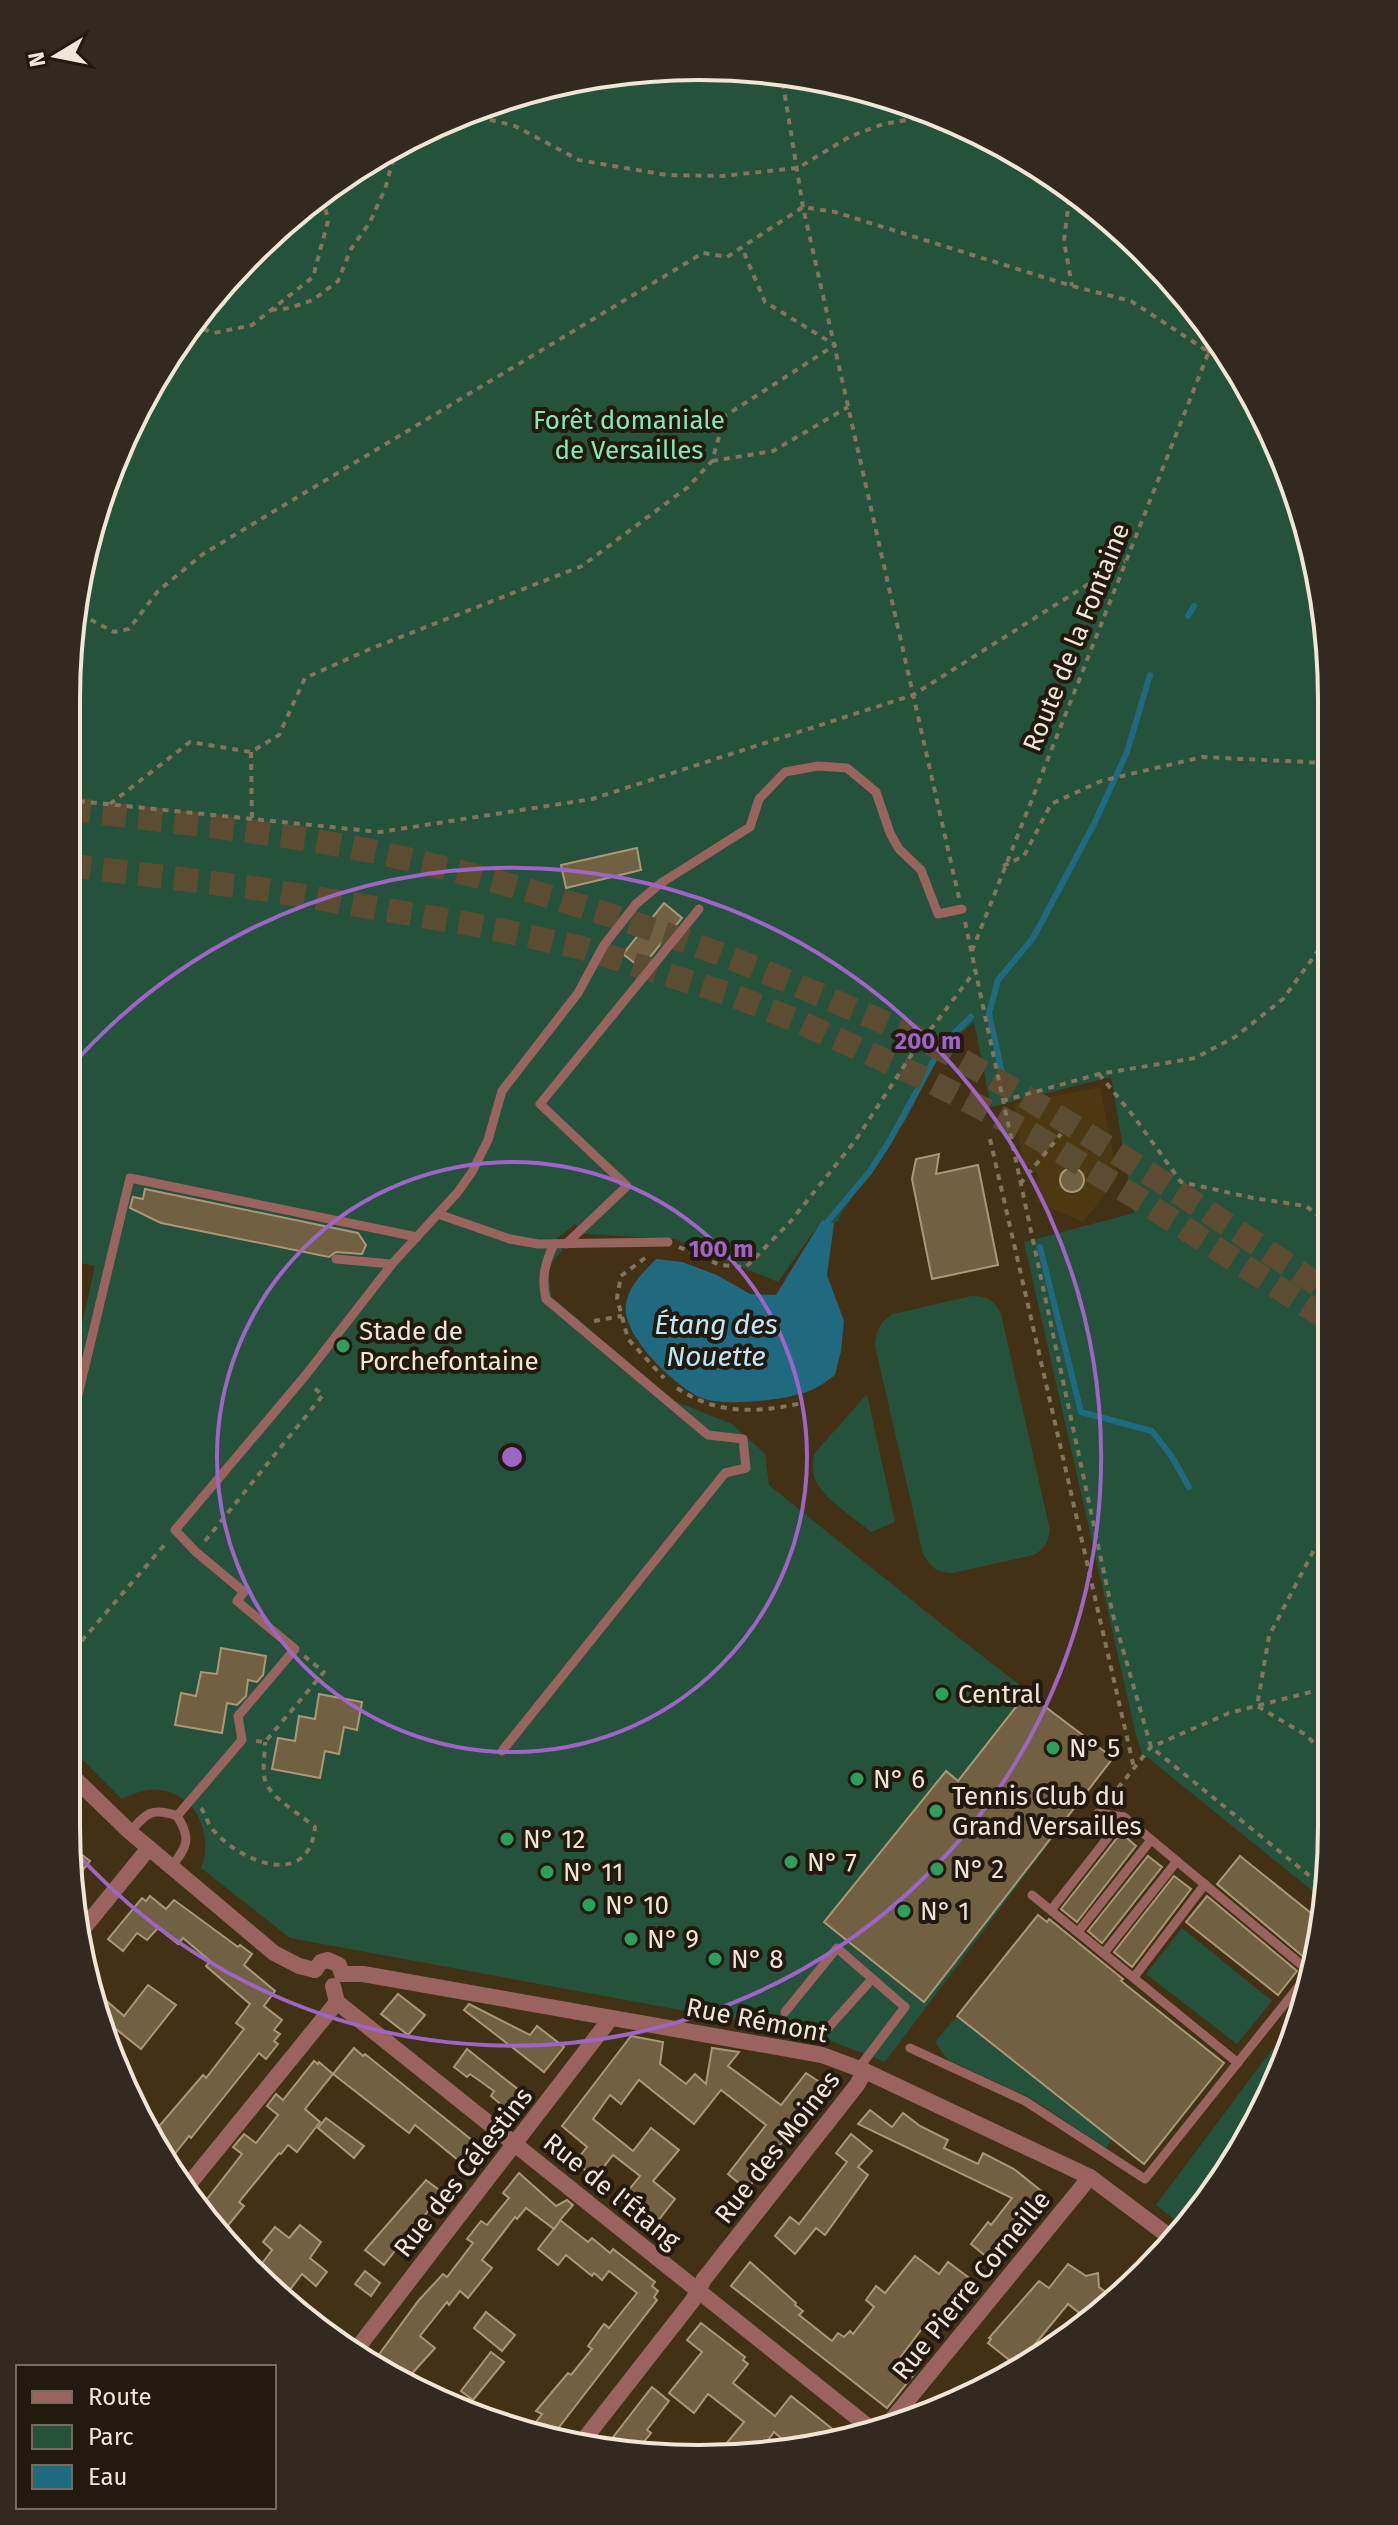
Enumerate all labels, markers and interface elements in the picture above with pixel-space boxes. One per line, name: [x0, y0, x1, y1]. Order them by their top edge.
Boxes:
north arrow: [16, 16, 96, 96]
text: N: [22, 50, 51, 69]
park label: Forêt domaniale de Versailles: [533, 405, 725, 466]
street label: Route de la Fontaine: [1017, 519, 1136, 756]
text: 200 m: [895, 1027, 961, 1055]
text: 100 m: [688, 1235, 754, 1263]
water label: Étang des Nouette: [654, 1308, 778, 1373]
place label: Stade de Porchefontaine: [359, 1316, 539, 1377]
marker: Stade de Porchefontaine: [334, 1337, 352, 1355]
centre of rings: [498, 1443, 526, 1471]
place label: Central: [958, 1679, 1042, 1710]
marker: Central: [933, 1685, 951, 1703]
place label: N° 5: [1069, 1733, 1120, 1764]
marker: N° 5: [1044, 1739, 1062, 1757]
place label: N° 6: [873, 1764, 925, 1795]
marker: N° 6: [848, 1770, 866, 1788]
place label: Tennis Club du Grand Versailles: [952, 1781, 1142, 1842]
marker: Tennis Club du Grand Versailles: [927, 1802, 945, 1820]
place label: N° 12: [523, 1824, 585, 1855]
marker: N° 12: [498, 1830, 516, 1848]
place label: N° 7: [807, 1847, 857, 1878]
marker: N° 7: [782, 1853, 800, 1871]
place label: N° 2: [953, 1854, 1004, 1885]
place label: N° 11: [563, 1857, 623, 1888]
marker: N° 2: [928, 1860, 946, 1878]
marker: N° 11: [538, 1863, 556, 1881]
place label: N° 10: [605, 1890, 669, 1921]
marker: N° 10: [580, 1896, 598, 1914]
place label: N° 1: [920, 1896, 970, 1927]
marker: N° 1: [895, 1902, 913, 1920]
place label: N° 9: [647, 1924, 699, 1955]
marker: N° 9: [622, 1930, 640, 1948]
place label: N° 8: [731, 1944, 784, 1975]
marker: N° 8: [706, 1950, 724, 1968]
street label: Rue Rémont: [683, 1992, 831, 2050]
street label: Rue des Moines: [708, 2065, 847, 2230]
street label: Rue des Célestins: [388, 2081, 539, 2263]
street label: Rue de l'Étang: [537, 2127, 687, 2256]
street label: Rue Pierre Corneille: [886, 2185, 1057, 2386]
legend: [16, 2365, 276, 2509]
text: Route: [88, 2383, 152, 2411]
text: Parc: [88, 2423, 134, 2451]
text: Eau: [88, 2463, 128, 2491]

